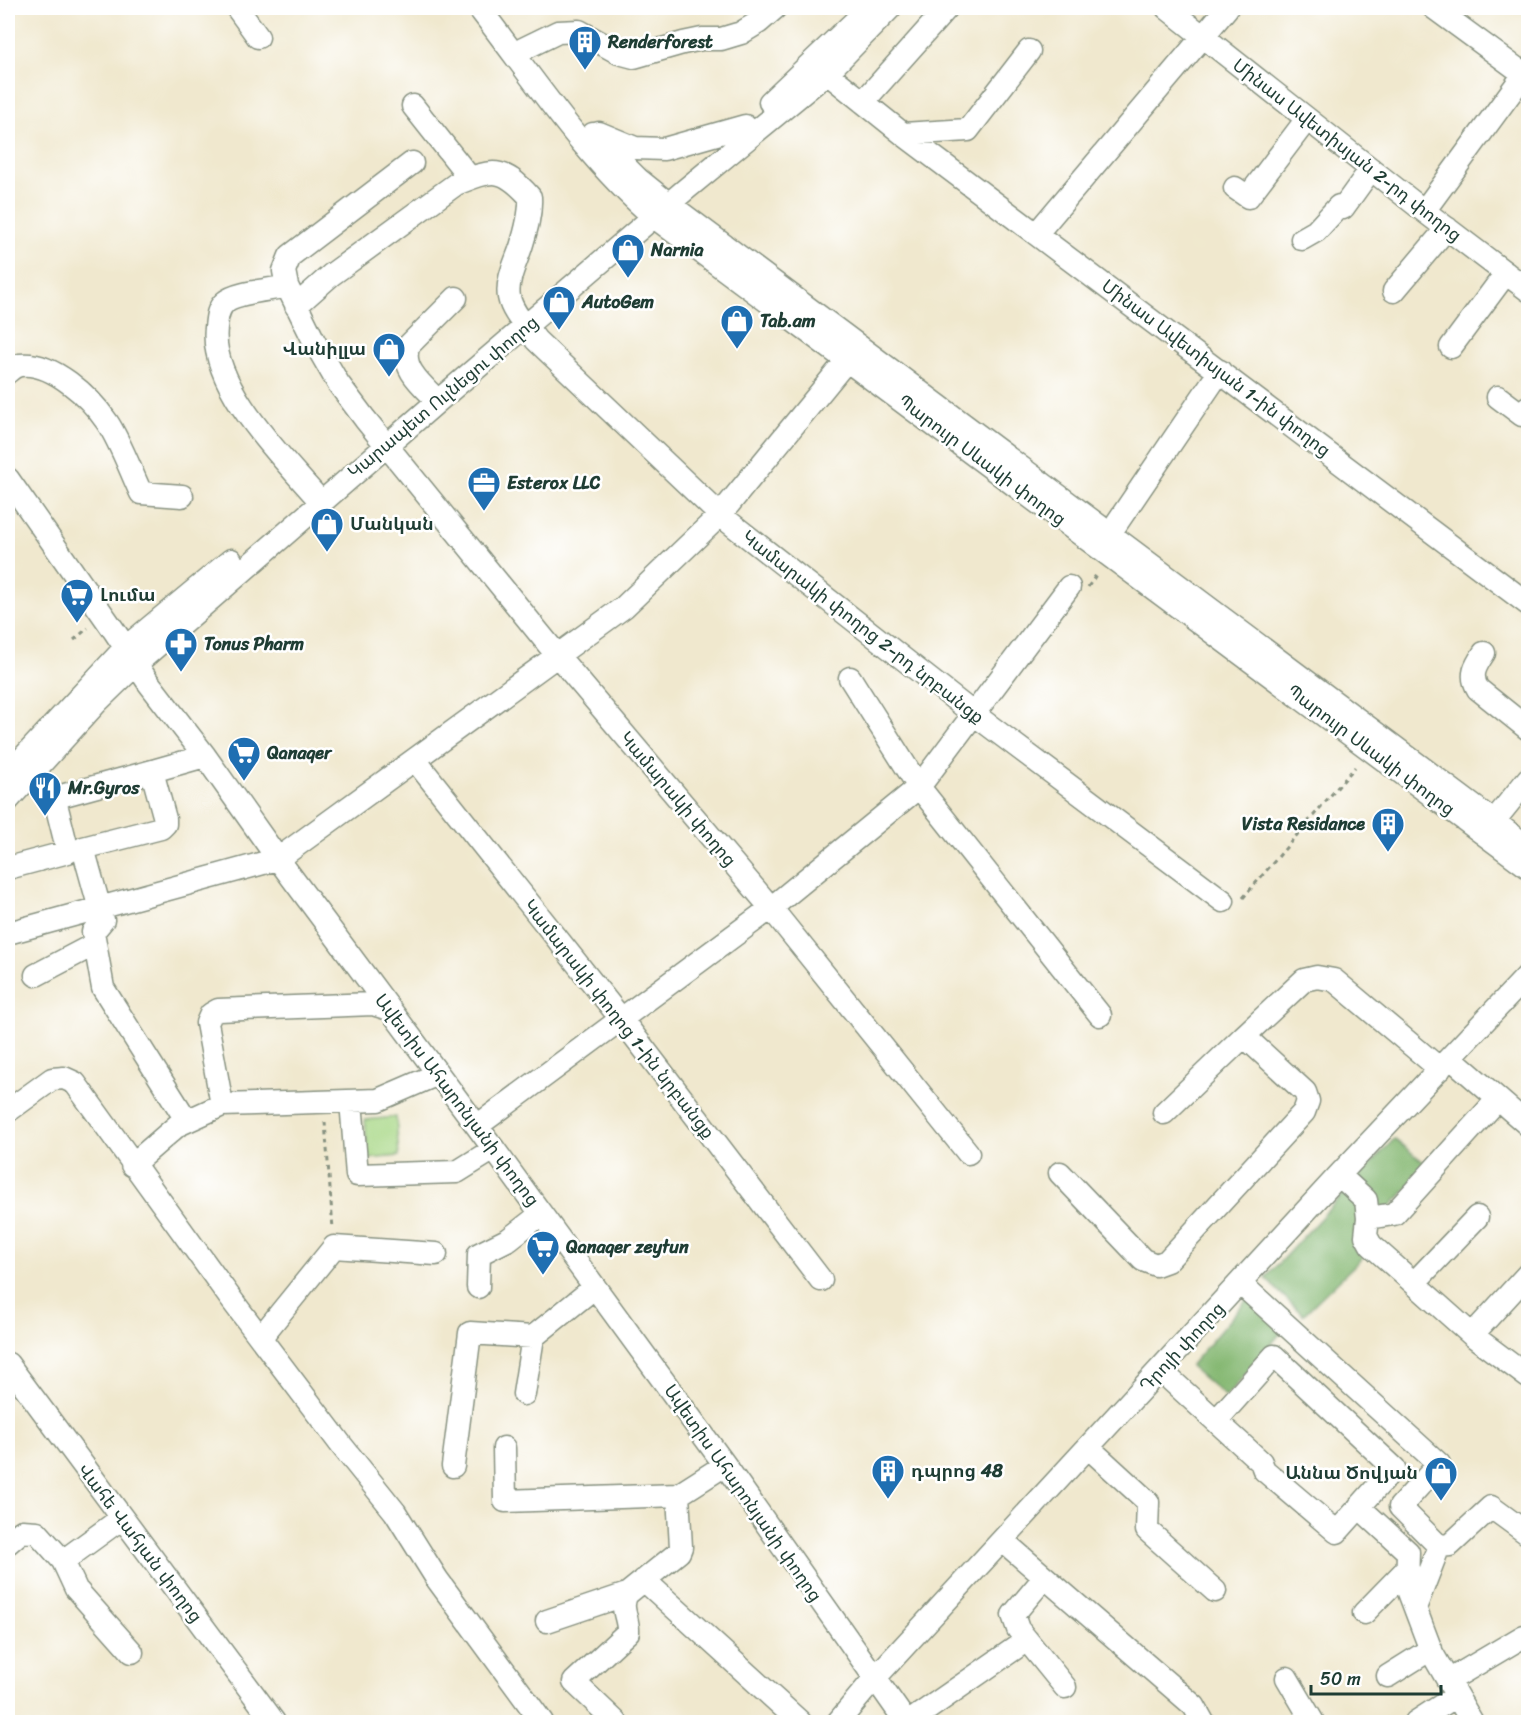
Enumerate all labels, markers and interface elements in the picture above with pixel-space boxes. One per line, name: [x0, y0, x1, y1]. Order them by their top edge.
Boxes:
building icon: Renderforest: [567, 24, 603, 71]
place label: Renderforest: [607, 26, 713, 58]
street label: Մինաս Ավետիսյան 2-րդ փողոց: [1225, 50, 1469, 250]
shop icon: Narnia: [610, 232, 646, 279]
place label: Narnia: [650, 234, 705, 266]
street label: Մինաս Ավետիսյան 1-ին փողոց: [1094, 271, 1338, 465]
shop icon: AutoGem: [541, 284, 577, 331]
place label: AutoGem: [581, 286, 654, 318]
shop icon: Tab.am: [719, 303, 755, 350]
place label: Tab.am: [760, 305, 816, 337]
street label: Կարապետ Ուլնեցու փողոց: [340, 307, 546, 487]
shop icon: Վանիլլա: [371, 331, 407, 378]
place label: Վանիլլա: [283, 333, 366, 365]
street label: Պարույր Սևակի փողոց: [891, 386, 1073, 534]
office icon: Esterox LLC: [466, 465, 502, 512]
place label: Esterox LLC: [507, 467, 600, 499]
shop icon: Մանկան: [309, 506, 345, 553]
place label: Մանկան: [350, 508, 434, 540]
street label: Կամարակի փողոց 2-րդ նրբանցք: [735, 522, 991, 732]
supermarket icon: Լումա: [59, 577, 95, 624]
place label: Լումա: [100, 579, 155, 611]
pharmacy icon: Tonus Pharm: [163, 626, 199, 673]
place label: Tonus Pharm: [204, 628, 304, 660]
street label: Պարույր Սևակի փողոց: [1280, 676, 1462, 824]
street label: Կամարակի փողոց: [611, 724, 745, 874]
supermarket icon: Qanaqer: [226, 735, 262, 782]
place label: Qanaqer: [267, 737, 333, 769]
restaurant icon: Mr.Gyros: [27, 770, 63, 817]
place label: Mr.Gyros: [67, 772, 140, 804]
building icon: Vista Residance: [1370, 806, 1406, 853]
place label: Vista Residance: [1242, 808, 1365, 840]
street label: Կամարակի փողոց 1-ին նրբանցք: [515, 892, 723, 1146]
street label: Ավետիս Ահարոնյանի փողոց: [366, 986, 548, 1214]
supermarket icon: Qanaqer zeytun: [525, 1229, 561, 1276]
place label: Qanaqer zeytun: [566, 1231, 689, 1263]
street label: Դրոյի փողոց: [1131, 1294, 1233, 1400]
street label: Ավետիս Ահարոնյանի փողոց: [655, 1377, 831, 1609]
building icon: դպրոց 48: [870, 1453, 906, 1500]
place label: դպրոց 48: [911, 1455, 1003, 1487]
shop icon: Աննա Ծովյան: [1423, 1455, 1459, 1502]
street label: Վահե Վահյան փողոց: [69, 1456, 211, 1630]
place label: Աննա Ծովյան: [1285, 1457, 1418, 1489]
scale bar: [1311, 1658, 1442, 1696]
text: 50 m: [1320, 1663, 1361, 1695]

